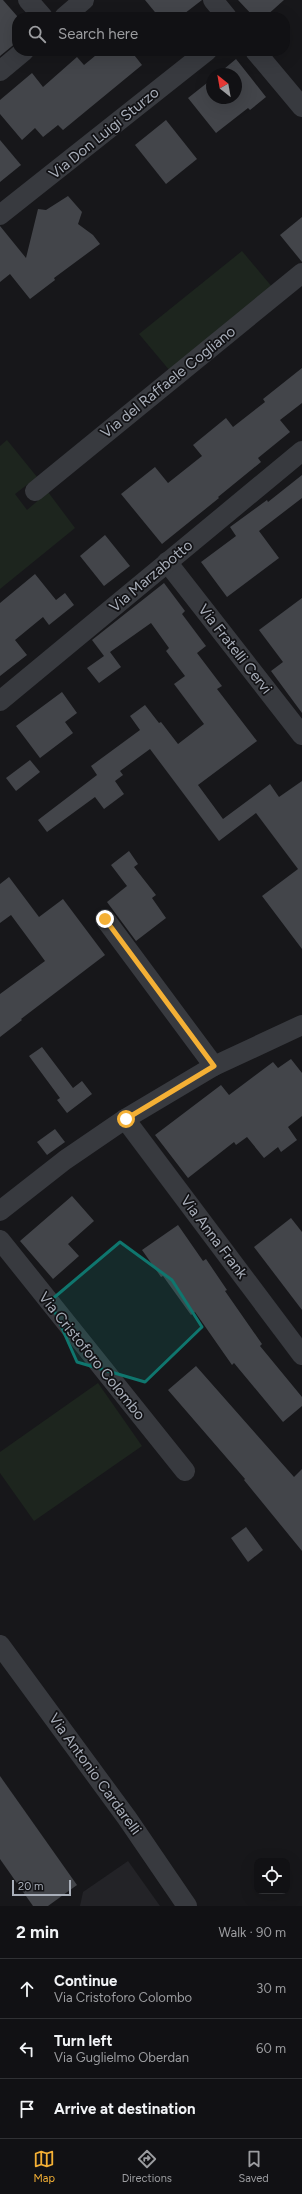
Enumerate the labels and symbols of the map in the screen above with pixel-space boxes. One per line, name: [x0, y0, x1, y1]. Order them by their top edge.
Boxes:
north arrow: [206, 68, 242, 104]
street label: Via Don Luigi Sturzo: [45, 83, 163, 183]
street label: Via del Raffaele Cogliano: [97, 322, 239, 442]
street label: Via Marzabotto: [106, 536, 197, 616]
street label: Via Fratelli Cervi: [194, 601, 276, 697]
route end: [96, 910, 114, 928]
route start: [117, 1110, 135, 1128]
street label: Via Anna Frank: [177, 1192, 252, 1283]
street label: Via Cristoforo Colombo: [35, 1288, 149, 1424]
street label: Via Antonio Cardarelli: [45, 1710, 145, 1838]
scale bar: [12, 1878, 71, 1897]

